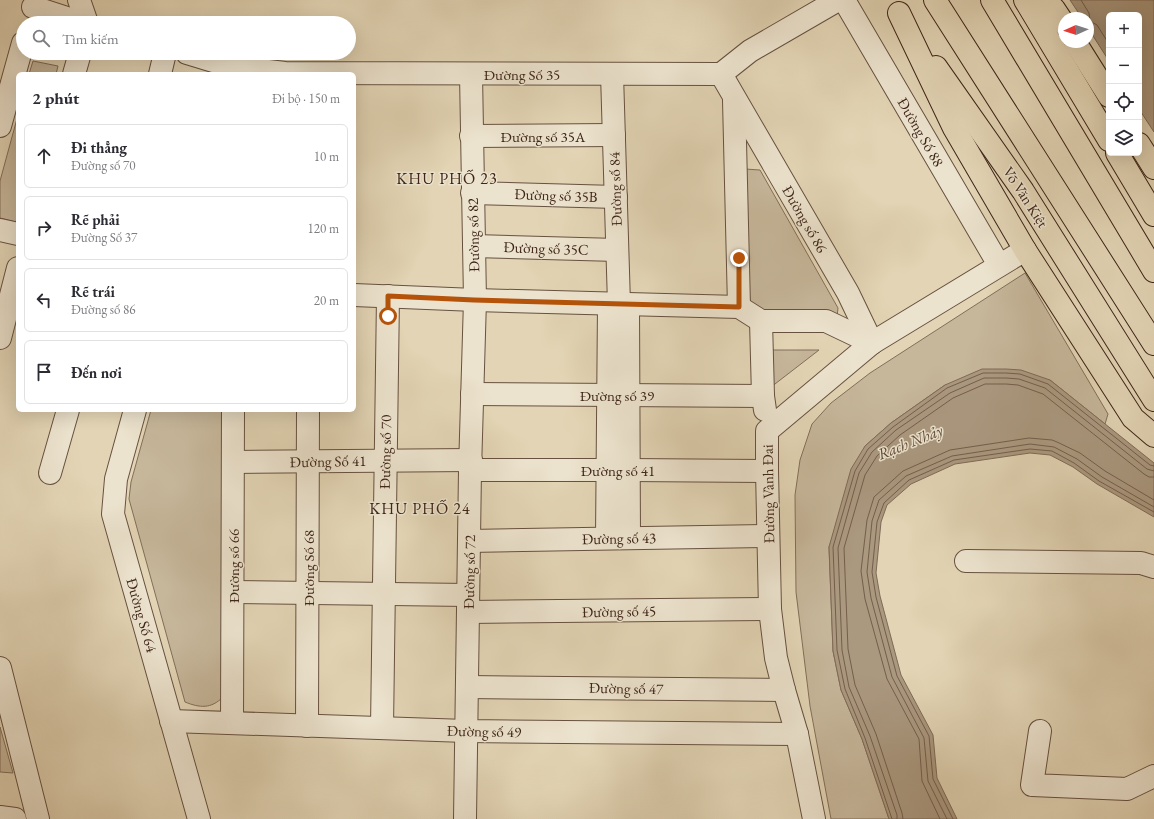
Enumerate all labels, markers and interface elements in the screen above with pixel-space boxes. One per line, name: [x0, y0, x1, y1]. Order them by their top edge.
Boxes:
north arrow: [1058, 12, 1094, 48]
map controls: [1106, 12, 1142, 156]
button: +: [1106, 12, 1142, 48]
search box: [16, 16, 356, 60]
icon: search: [30, 27, 52, 49]
text: Tìm kiếm: [62, 29, 119, 48]
button: −: [1106, 48, 1142, 84]
street label: Đường Số 35: [484, 65, 560, 84]
button: locate: [1106, 84, 1142, 120]
text: 2 phút: [32, 87, 79, 109]
text: Đi bộ · 150 m: [272, 90, 340, 107]
street label: Đường Số 88: [894, 94, 948, 170]
button: layers: [1106, 120, 1142, 156]
street label: Đường số 35A: [501, 127, 586, 146]
text: Đi thẳng: [71, 138, 127, 157]
icon: ahead: [33, 145, 55, 167]
text: 10 m: [314, 148, 339, 165]
street label: Đường số 84: [604, 151, 626, 227]
text: Đường số 70: [71, 157, 136, 174]
street label: Võ Văn Kiệt: [999, 163, 1053, 231]
district label: KHU PHỐ 23: [396, 168, 498, 189]
street label: Đường số 86: [778, 182, 832, 256]
street label: Đường số 35B: [514, 184, 598, 206]
street label: Đường số 82: [463, 197, 483, 272]
text: Rẽ phải: [71, 210, 120, 229]
icon: right: [33, 217, 55, 239]
text: 120 m: [308, 220, 339, 237]
text: Đường Số 37: [71, 229, 137, 246]
street label: Đường số 35C: [503, 237, 589, 259]
route end: [730, 249, 748, 267]
text: Rẽ trái: [71, 282, 115, 301]
icon: left: [33, 289, 55, 311]
text: 20 m: [314, 292, 339, 309]
text: Đường số 86: [71, 301, 136, 318]
route start: [379, 307, 397, 325]
icon: arrive: [33, 361, 55, 383]
text: Đến nơi: [71, 363, 122, 382]
street label: Đường số 39: [580, 386, 654, 405]
street label: Đường số 70: [375, 415, 395, 489]
water label: Rạch Nhảy: [874, 419, 946, 465]
street label: Đường Vành Đai: [758, 444, 778, 544]
street label: Đường Số 41: [290, 451, 366, 471]
street label: Đường số 41: [581, 461, 655, 480]
district label: KHU PHỐ 24: [369, 498, 471, 519]
street label: Đường số 43: [582, 528, 656, 548]
street label: Đường số 66: [224, 529, 243, 603]
street label: Đường Số 68: [299, 530, 318, 606]
street label: Đường số 72: [459, 534, 479, 609]
street label: Đường Số 64: [122, 576, 162, 655]
street label: Đường số 45: [582, 601, 656, 621]
street label: Đường số 47: [589, 678, 664, 698]
street label: Đường số 49: [447, 721, 521, 741]

